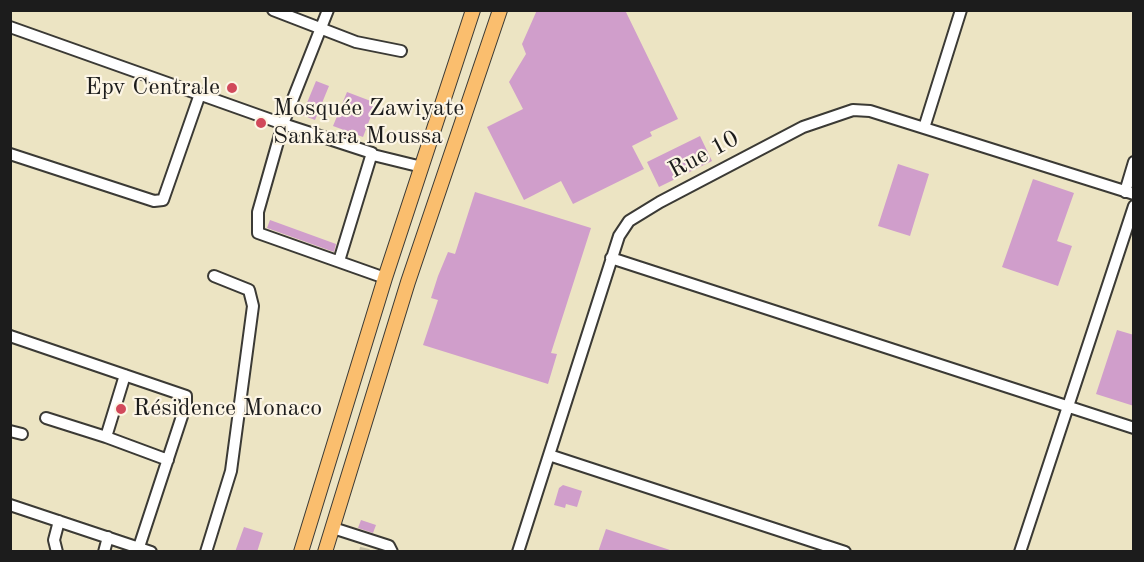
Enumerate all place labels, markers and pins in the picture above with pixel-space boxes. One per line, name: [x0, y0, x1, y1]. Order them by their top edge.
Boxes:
place label: Epv Centrale: [85, 74, 220, 102]
marker: Epv Centrale: [225, 81, 239, 95]
place label: Mosquée Zawiyate Sankara Moussa: [273, 95, 464, 151]
marker: Mosquée Zawiyate Sankara Moussa: [254, 116, 268, 130]
place label: Résidence Monaco: [133, 395, 322, 423]
marker: Résidence Monaco: [114, 402, 128, 416]

